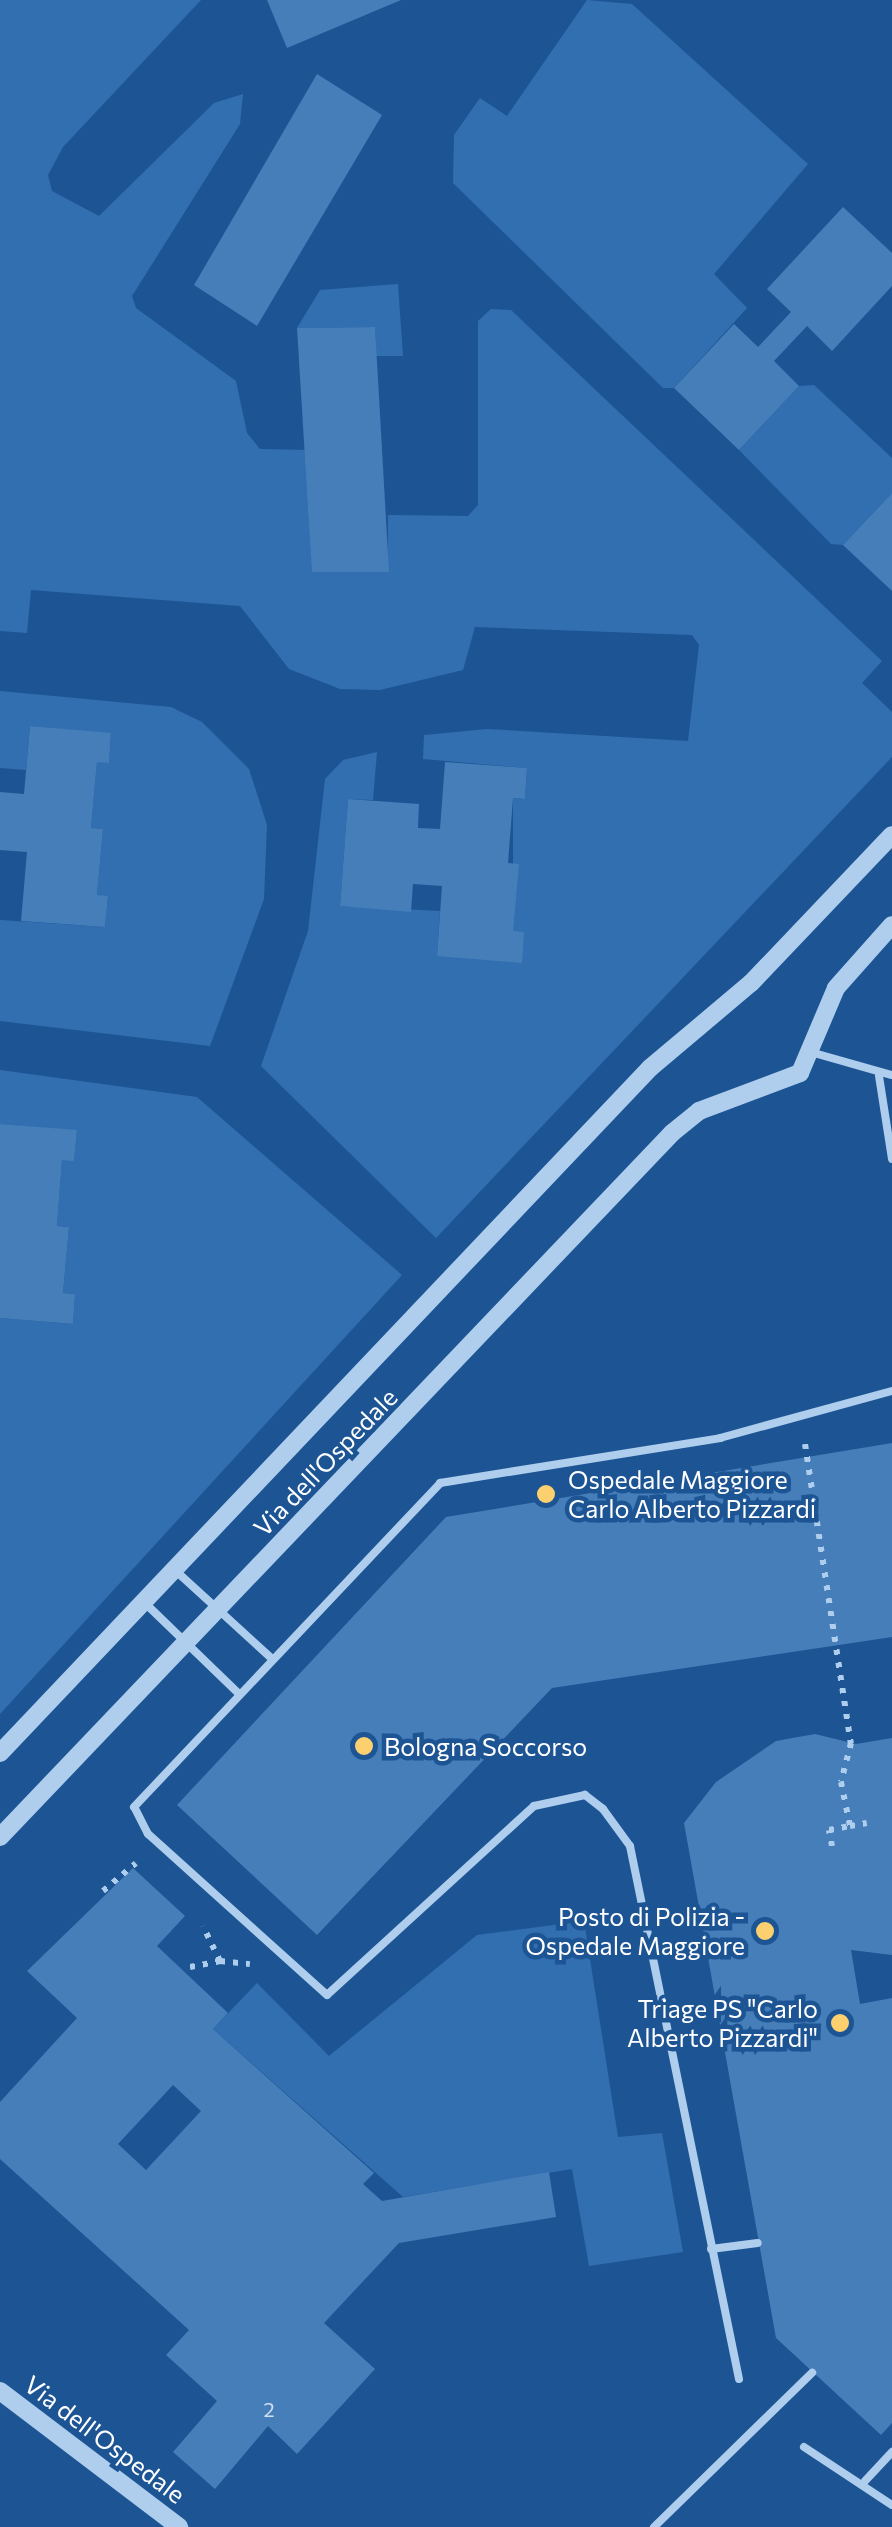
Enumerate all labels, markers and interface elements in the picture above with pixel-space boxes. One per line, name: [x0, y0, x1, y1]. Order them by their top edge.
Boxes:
street label: Via dell'Ospedale: [247, 1382, 403, 1542]
place label: Ospedale Maggiore Carlo Alberto Pizzardi: [568, 1465, 816, 1524]
marker: Ospedale Maggiore Carlo Alberto Pizzardi: [533, 1481, 559, 1507]
place label: Bologna Soccorso: [384, 1731, 587, 1761]
marker: Bologna Soccorso: [353, 1735, 375, 1757]
place label: Posto di Polizia - Ospedale Maggiore: [525, 1902, 745, 1961]
marker: Posto di Polizia - Ospedale Maggiore: [754, 1920, 776, 1942]
place label: Triage PS "Carlo Alberto Pizzardi": [627, 1994, 818, 2053]
marker: Triage PS "Carlo Alberto Pizzardi": [827, 2010, 853, 2036]
street label: Via dell'Ospedale: [19, 2369, 191, 2509]
house number: 2: [263, 2397, 275, 2421]

